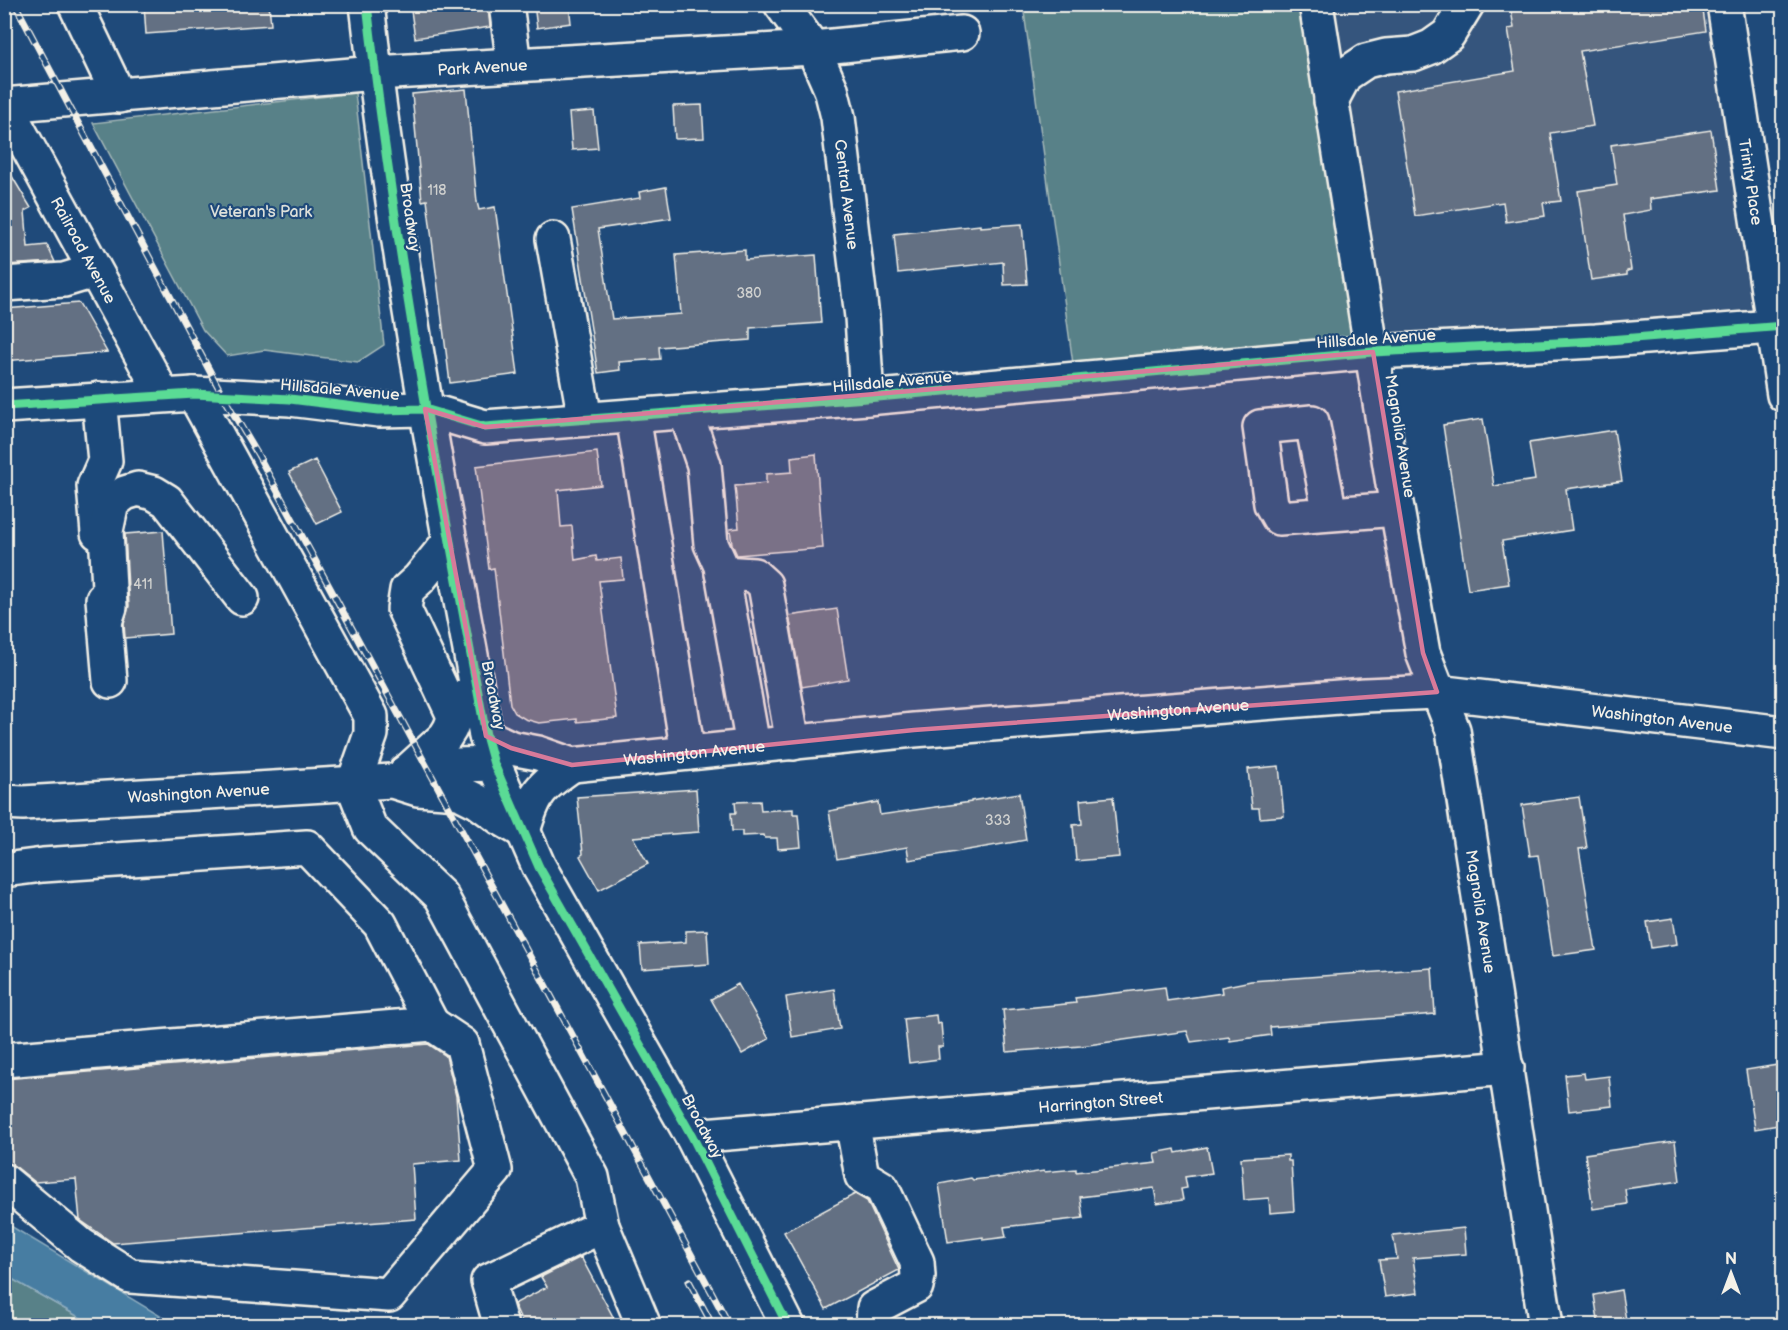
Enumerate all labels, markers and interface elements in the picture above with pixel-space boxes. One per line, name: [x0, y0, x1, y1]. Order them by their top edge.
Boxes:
street label: Park Avenue: [437, 56, 529, 80]
street label: Central Avenue: [830, 138, 862, 251]
street label: Trinity Place: [1734, 138, 1766, 227]
street label: Broadway: [395, 181, 424, 254]
house number: 118: [428, 182, 447, 199]
street label: Railroad Avenue: [46, 194, 120, 308]
park label: Veteran's Park: [210, 203, 312, 222]
house number: 380: [736, 285, 762, 302]
street label: Hillsdale Avenue: [1316, 326, 1437, 353]
street label: Hillsdale Avenue: [832, 368, 953, 397]
street label: Magnolia Avenue: [1380, 373, 1419, 500]
street label: Hillsdale Avenue: [279, 376, 401, 405]
house number: 411: [133, 576, 153, 593]
street label: Broadway: [477, 659, 509, 732]
street label: Washington Avenue: [1107, 696, 1250, 726]
street label: Washington Avenue: [1590, 702, 1734, 738]
street label: Washington Avenue: [623, 737, 766, 771]
street label: Washington Avenue: [127, 780, 271, 808]
house number: 333: [985, 812, 1011, 829]
street label: Magnolia Avenue: [1461, 849, 1499, 975]
street label: Harrington Street: [1038, 1089, 1164, 1118]
street label: Broadway: [677, 1091, 727, 1163]
north arrow: [1701, 1243, 1761, 1303]
text: N: [1725, 1250, 1737, 1269]

